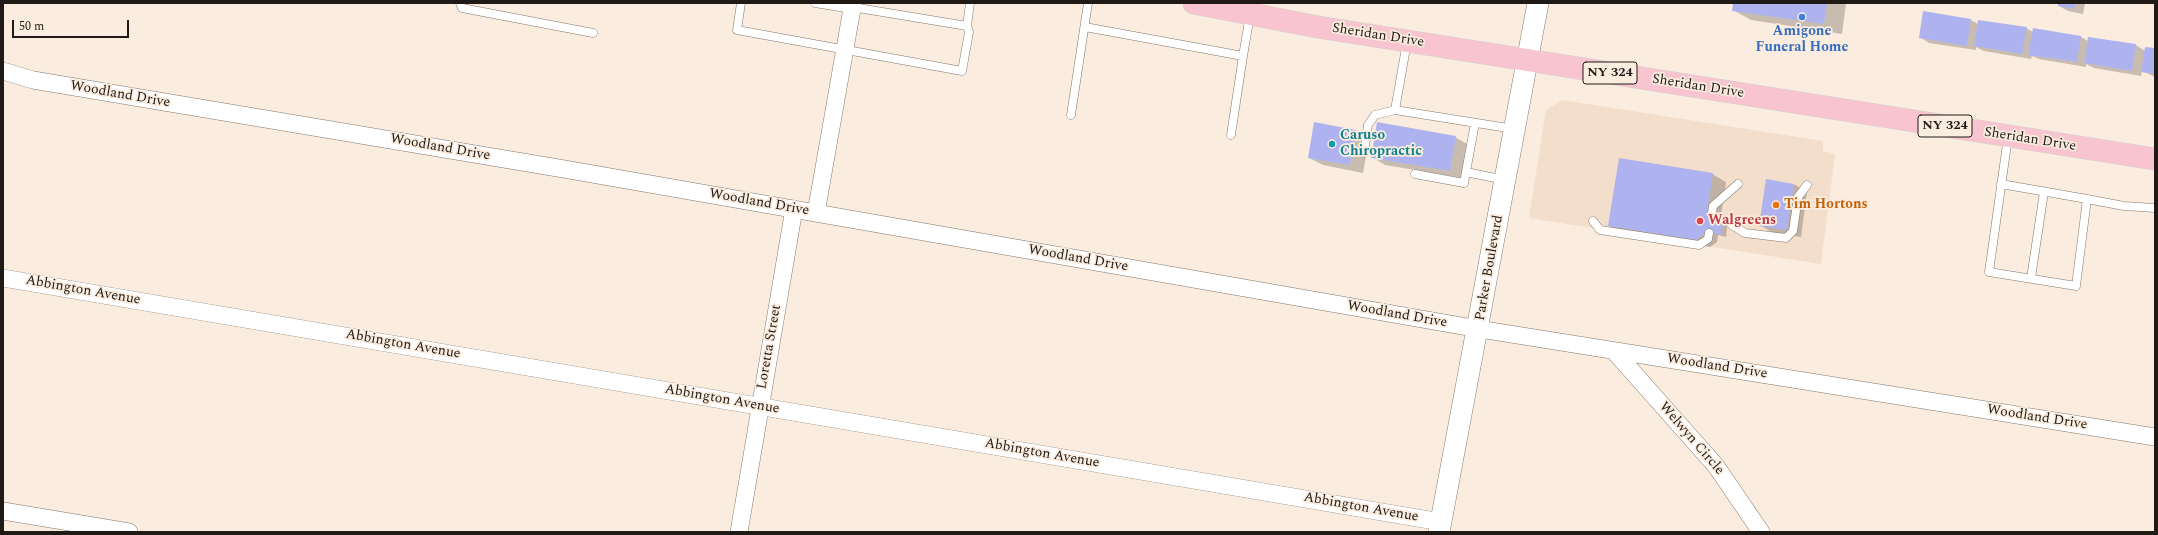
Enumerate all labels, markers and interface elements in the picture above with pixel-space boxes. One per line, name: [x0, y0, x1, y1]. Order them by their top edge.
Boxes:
scale bar: [14, 12, 131, 38]
marker: Amigone Funeral Home: [1797, 12, 1807, 22]
text: 50 m: [19, 17, 44, 36]
street label: Sheridan Drive: [1331, 20, 1425, 52]
place label: Amigone Funeral Home: [1756, 24, 1848, 56]
road number: NY 324: [1583, 62, 1637, 84]
street label: Sheridan Drive: [1651, 71, 1745, 103]
street label: Woodland Drive: [69, 78, 171, 112]
road number: NY 324: [1918, 115, 1972, 137]
street label: Sheridan Drive: [1983, 124, 2077, 156]
place label: Caruso Chiropractic: [1340, 128, 1422, 160]
street label: Woodland Drive: [389, 131, 491, 165]
marker: Caruso Chiropractic: [1327, 139, 1337, 149]
street label: Woodland Drive: [708, 186, 810, 220]
place label: Tim Hortons: [1784, 197, 1868, 213]
marker: Tim Hortons: [1771, 200, 1781, 210]
place label: Walgreens: [1708, 213, 1776, 229]
street label: Parker Boulevard: [1472, 214, 1508, 322]
marker: Walgreens: [1695, 216, 1705, 226]
street label: Woodland Drive: [1027, 242, 1129, 276]
street label: Abbington Avenue: [24, 273, 142, 309]
street label: Woodland Drive: [1346, 298, 1448, 332]
street label: Loretta Street: [754, 303, 786, 391]
street label: Abbington Avenue: [344, 327, 462, 363]
street label: Woodland Drive: [1666, 351, 1768, 383]
street label: Abbington Avenue: [663, 382, 781, 418]
street label: Welwyn Circle: [1655, 399, 1727, 479]
street label: Woodland Drive: [1986, 402, 2088, 434]
street label: Abbington Avenue: [983, 436, 1101, 472]
street label: Abbington Avenue: [1302, 490, 1420, 526]

